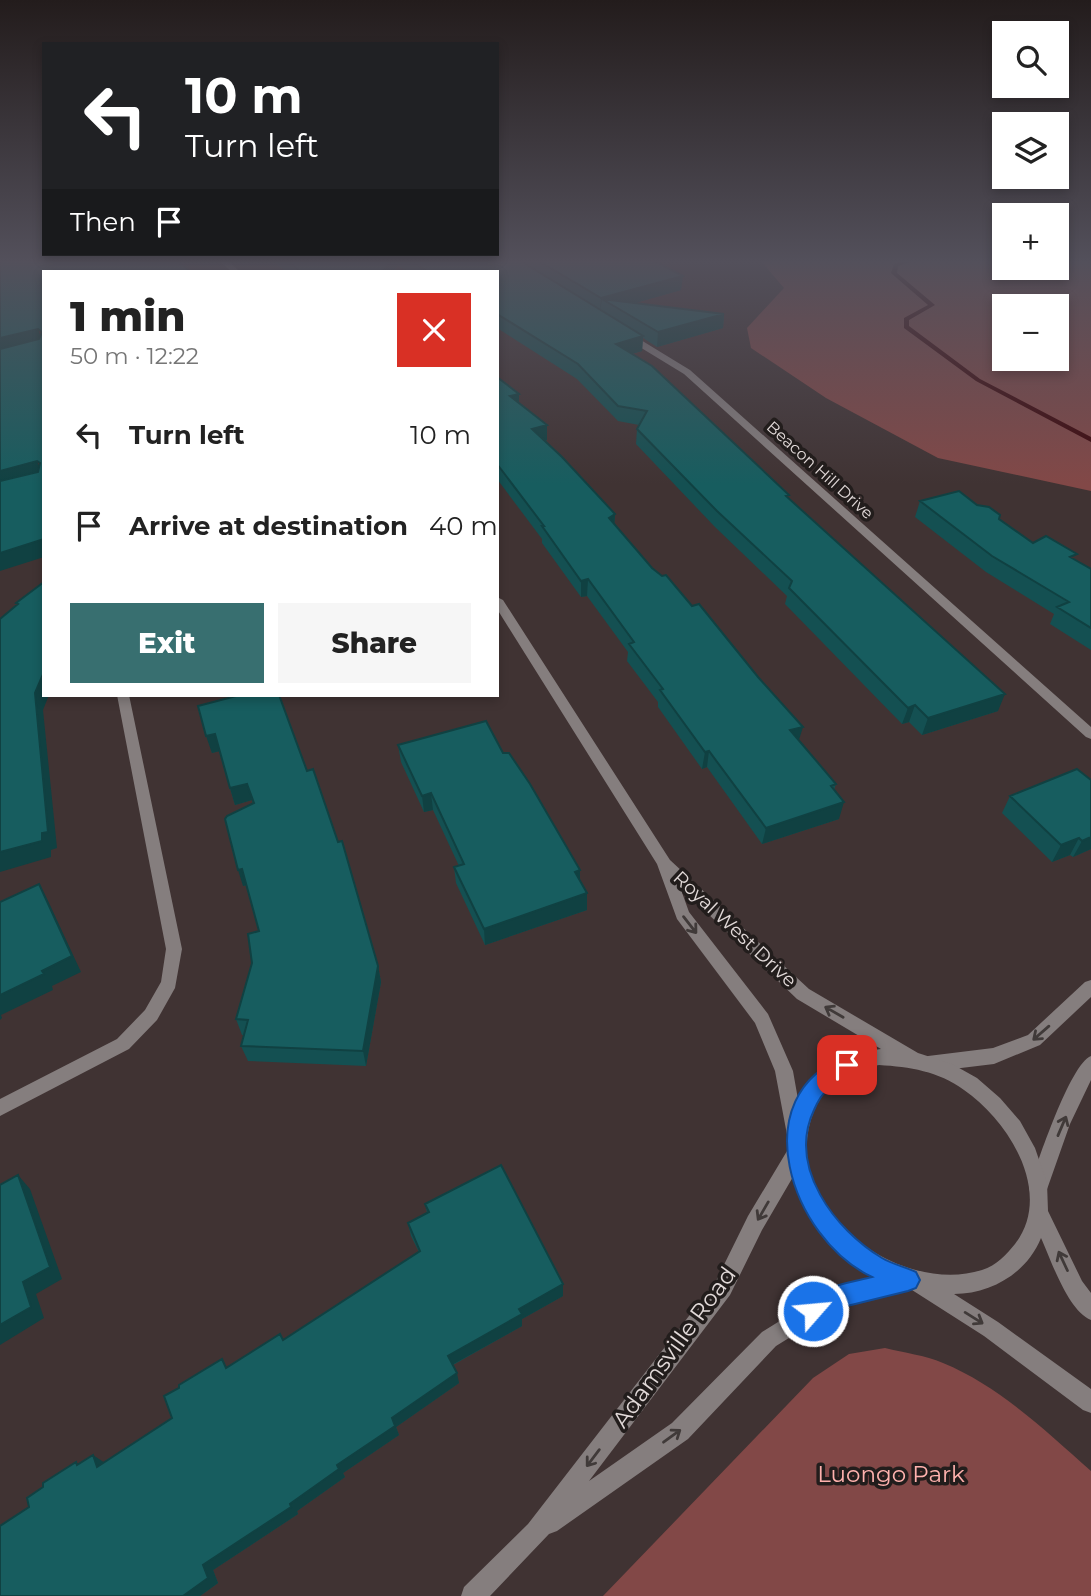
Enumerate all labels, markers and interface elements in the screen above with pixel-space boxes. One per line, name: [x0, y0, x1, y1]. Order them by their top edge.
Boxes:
map controls: [992, 21, 1069, 371]
button: search: [992, 21, 1069, 98]
text: 10 m: [185, 66, 303, 125]
icon: left: [70, 70, 161, 161]
button: layers: [992, 112, 1069, 189]
text: Turn left: [185, 126, 319, 165]
icon: arrive: [150, 203, 188, 241]
button: +: [992, 203, 1069, 280]
text: Then: [70, 206, 136, 238]
text: 1 min: [70, 290, 186, 342]
button: close: [397, 293, 471, 367]
button: −: [992, 294, 1069, 371]
text: 50 m · 12:22: [70, 342, 199, 370]
icon: left: [70, 416, 108, 454]
street label: Beacon Hill Drive: [763, 417, 877, 523]
text: Turn left: [129, 419, 245, 451]
text: 10 m: [410, 419, 471, 451]
icon: arrive: [70, 507, 108, 545]
text: Arrive at destination: [129, 510, 408, 542]
text: 40 m: [429, 510, 498, 542]
button: Exit: [70, 603, 264, 683]
button: Share: [278, 603, 471, 683]
street label: Royal West Drive: [669, 866, 801, 992]
one-way arrow: [683, 915, 698, 934]
one-way arrow: [825, 1005, 845, 1019]
one-way arrow: [1032, 1025, 1050, 1041]
pin: [817, 1035, 877, 1095]
icon: arrive: [828, 1046, 866, 1084]
one-way arrow: [1056, 1115, 1069, 1137]
one-way arrow: [755, 1200, 769, 1220]
one-way arrow: [1055, 1251, 1068, 1272]
street label: Adamsville Road: [606, 1261, 742, 1433]
position arrow: [776, 1274, 850, 1348]
one-way arrow: [963, 1312, 983, 1326]
one-way arrow: [662, 1429, 681, 1444]
one-way arrow: [585, 1448, 600, 1467]
park label: Luongo Park: [817, 1460, 965, 1488]

